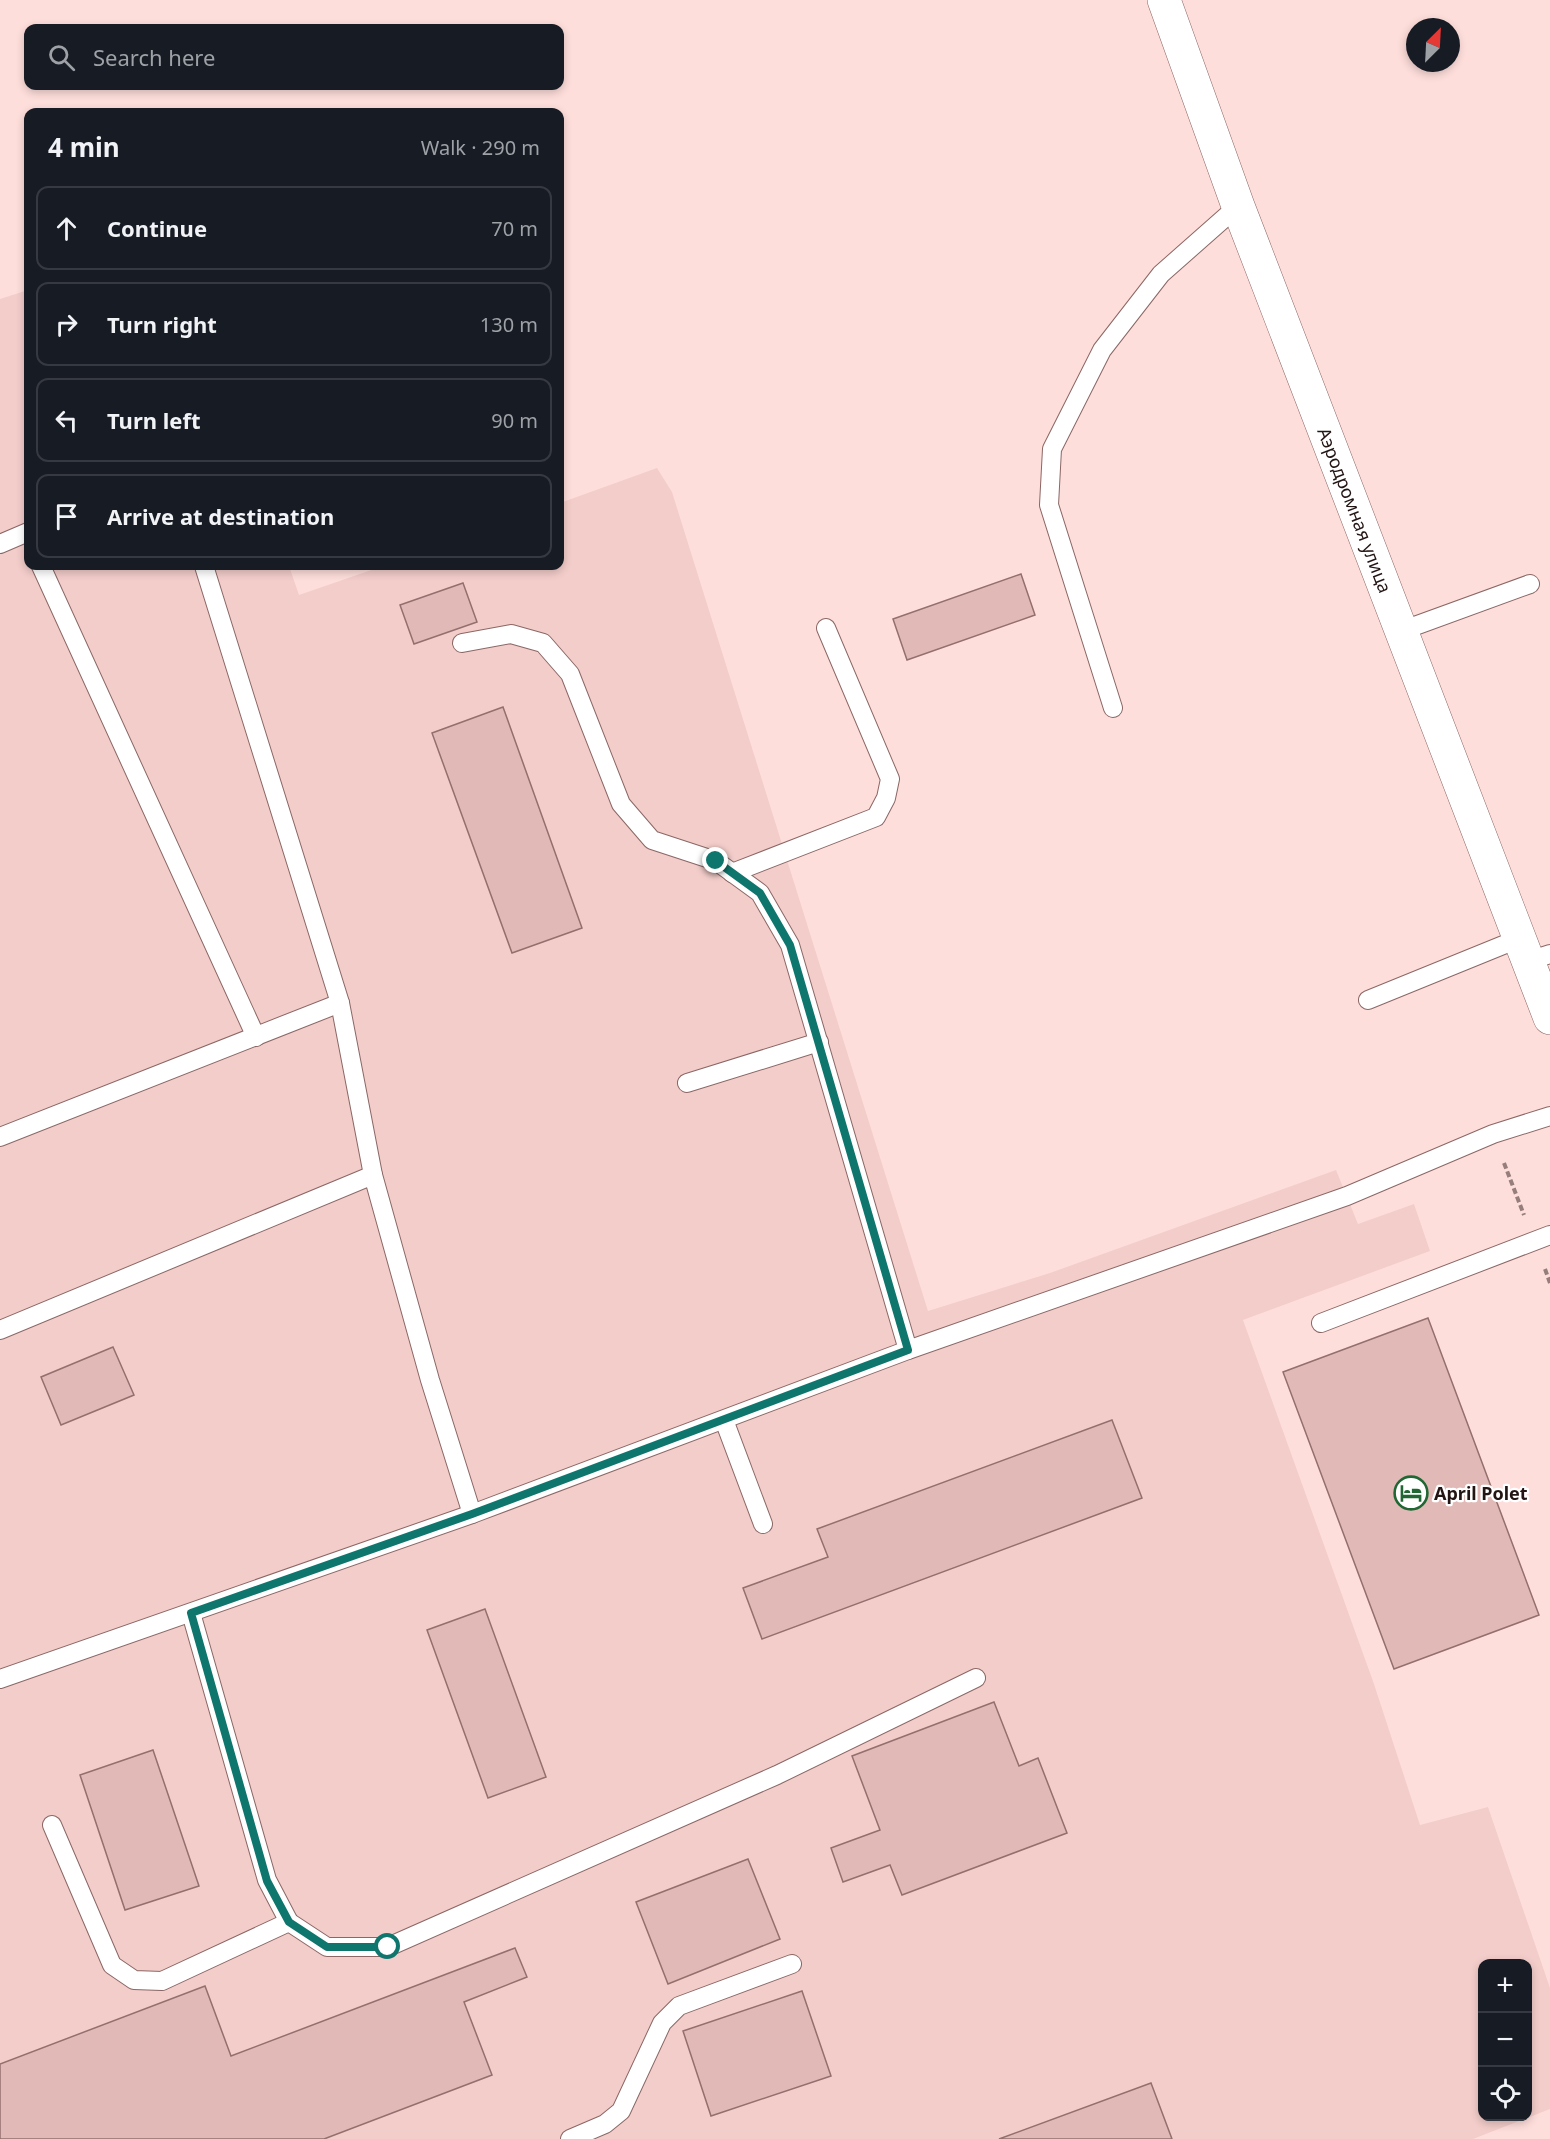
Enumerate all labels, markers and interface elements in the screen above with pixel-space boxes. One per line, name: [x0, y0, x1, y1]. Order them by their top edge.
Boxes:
north arrow: [1406, 18, 1460, 72]
search box: [24, 24, 564, 90]
icon: search: [45, 41, 78, 74]
text: Search here: [93, 42, 215, 72]
text: 4 min: [48, 129, 120, 165]
text: Walk · 290 m: [421, 134, 540, 161]
icon: ahead: [50, 212, 83, 245]
text: Continue: [107, 213, 207, 243]
text: 70 m: [491, 215, 538, 242]
icon: right: [50, 308, 83, 341]
text: Turn right: [107, 309, 217, 339]
text: 130 m: [480, 311, 538, 338]
icon: left: [50, 404, 83, 437]
text: Turn left: [107, 405, 201, 435]
text: 90 m: [491, 407, 538, 434]
street label: Аэродромная улица: [1312, 424, 1398, 596]
icon: arrive: [50, 500, 83, 533]
text: Arrive at destination: [107, 501, 334, 531]
route end: [702, 847, 728, 873]
hotel icon: April Polet: [1393, 1475, 1429, 1511]
place label: April Polet: [1434, 1481, 1528, 1505]
route start: [374, 1933, 400, 1959]
map controls: [1478, 1959, 1532, 2121]
button: +: [1478, 1959, 1532, 2013]
button: −: [1478, 2013, 1532, 2067]
button: locate: [1478, 2067, 1532, 2121]

